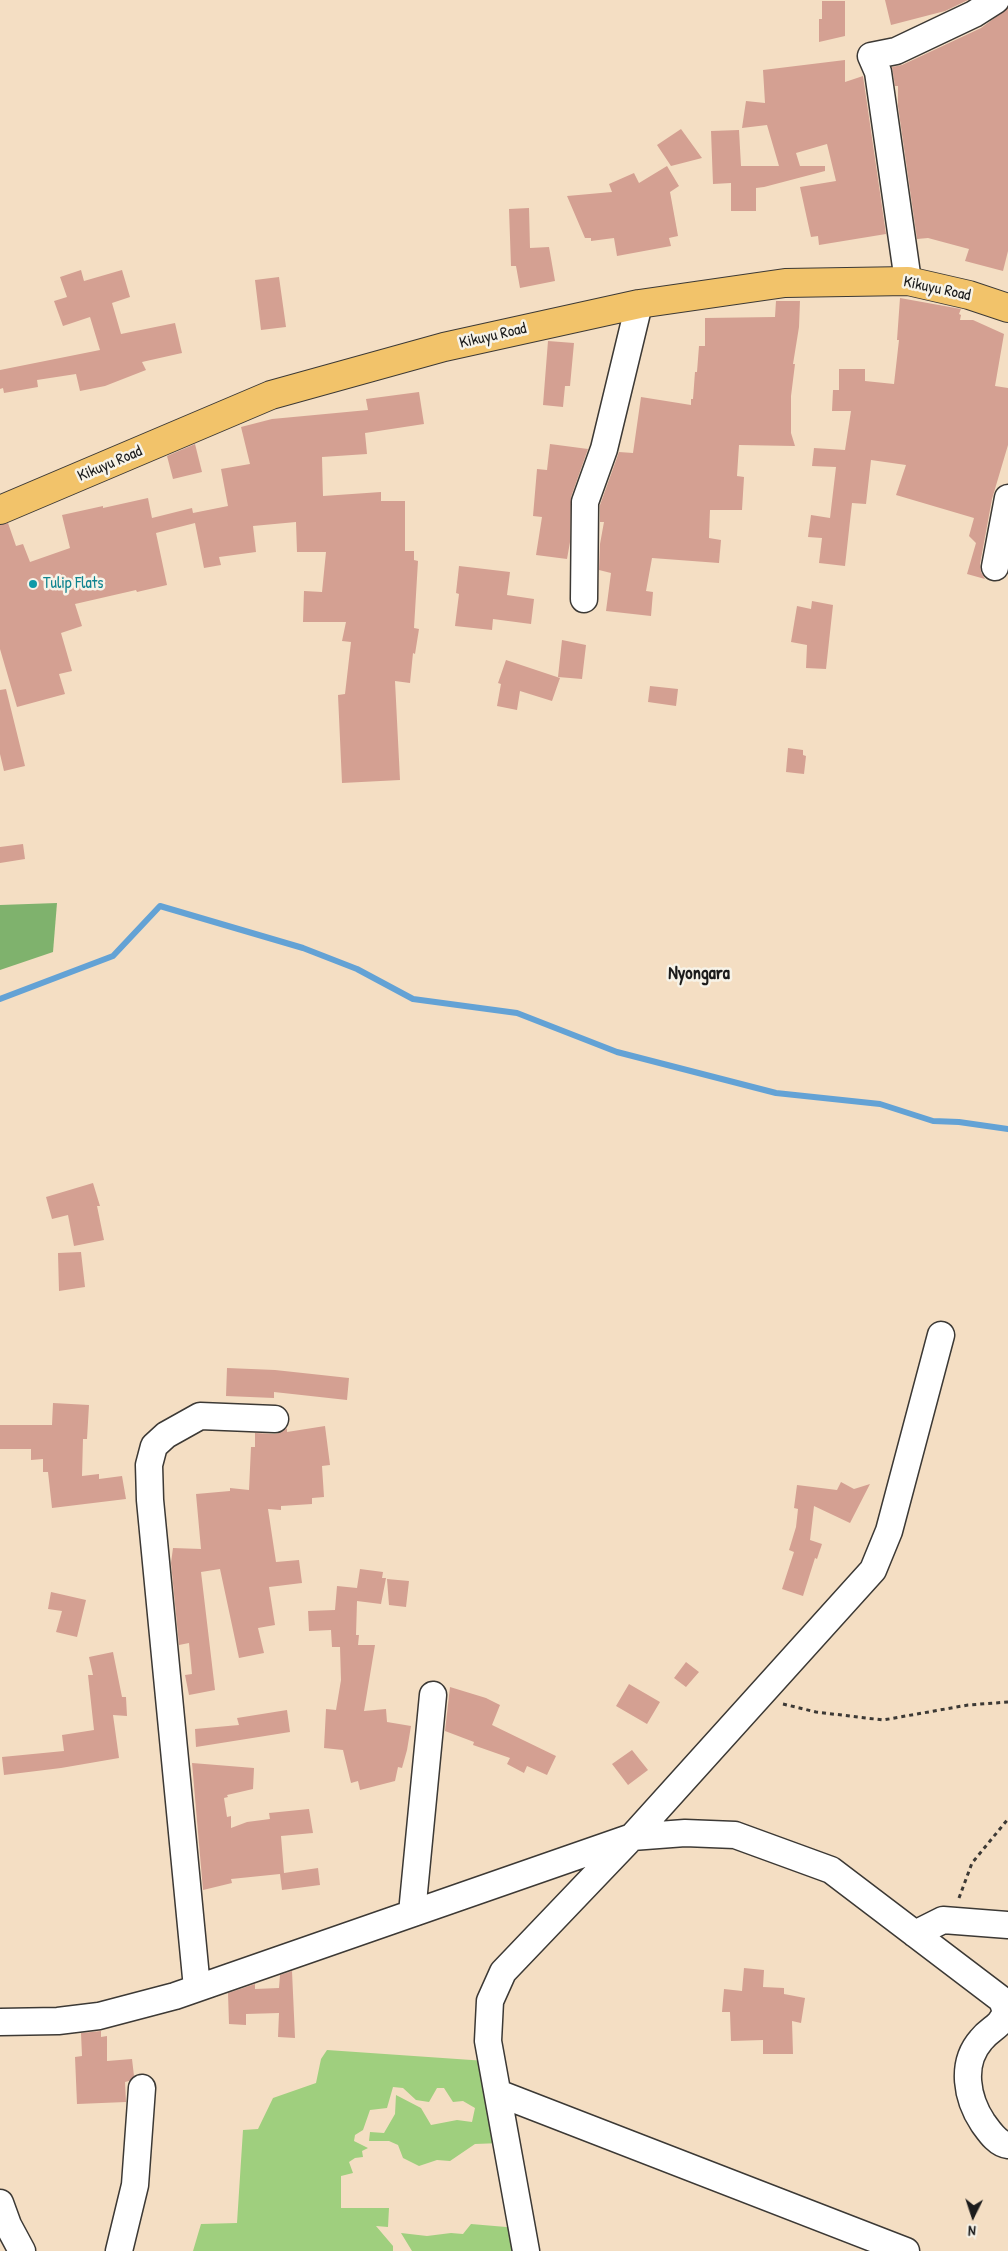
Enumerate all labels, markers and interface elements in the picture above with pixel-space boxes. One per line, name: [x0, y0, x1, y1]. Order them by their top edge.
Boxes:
street label: Kikuyu Road: [902, 273, 972, 305]
street label: Kikuyu Road: [458, 319, 528, 353]
street label: Kikuyu Road: [75, 442, 145, 486]
place label: Tulip Flats: [43, 574, 103, 594]
marker: Tulip Flats: [27, 578, 39, 590]
district label: Nyongara: [668, 963, 730, 985]
north arrow: [948, 2191, 998, 2241]
text: N: [968, 2222, 976, 2241]

